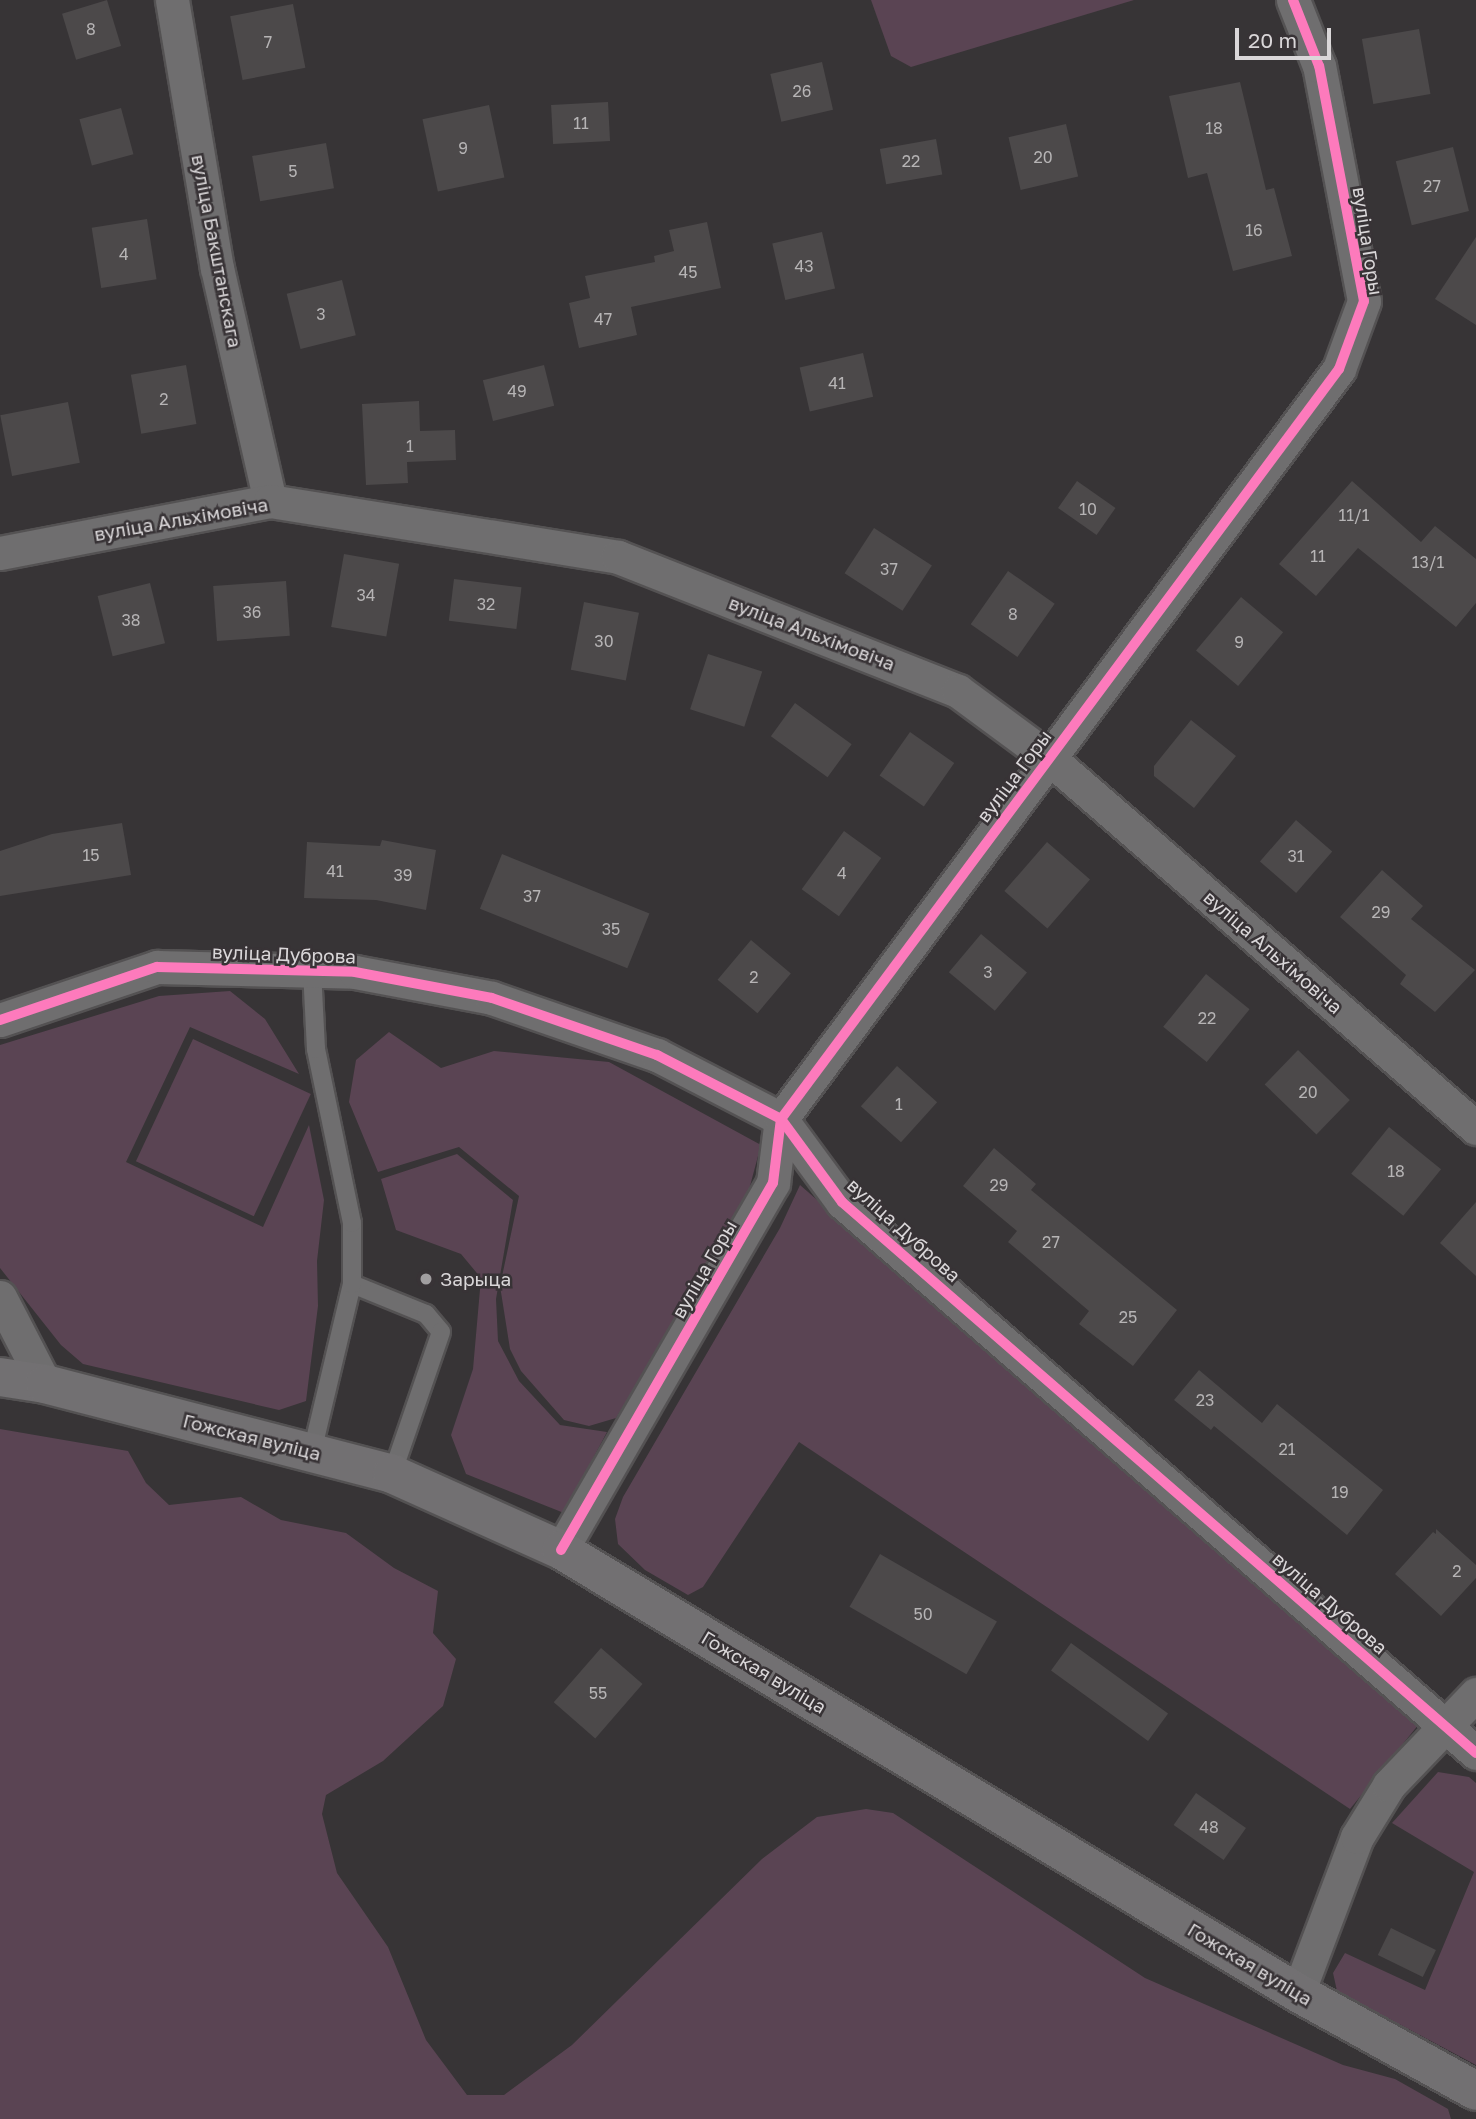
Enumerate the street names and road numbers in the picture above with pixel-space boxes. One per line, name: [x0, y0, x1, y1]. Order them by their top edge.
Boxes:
street label: вуліца Бакштанскага: [187, 153, 247, 349]
street label: вуліца Горы: [1348, 185, 1388, 297]
street label: вуліца Альхімовіча: [92, 492, 270, 546]
street label: вуліца Альхімовіча: [726, 591, 898, 675]
street label: вуліца Горы: [972, 725, 1056, 827]
street label: вуліца Альхімовіча: [1199, 886, 1347, 1018]
street label: вуліца Дуброва: [212, 940, 356, 968]
street label: вуліца Дуброва: [843, 1173, 965, 1287]
street label: вуліца Горы: [667, 1216, 741, 1322]
street label: Гожская вуліца: [181, 1409, 323, 1465]
street label: вуліца Дуброва: [1268, 1547, 1392, 1659]
street label: Гожская вуліца: [698, 1626, 830, 1718]
street label: Гожская вуліца: [1184, 1918, 1316, 2010]

